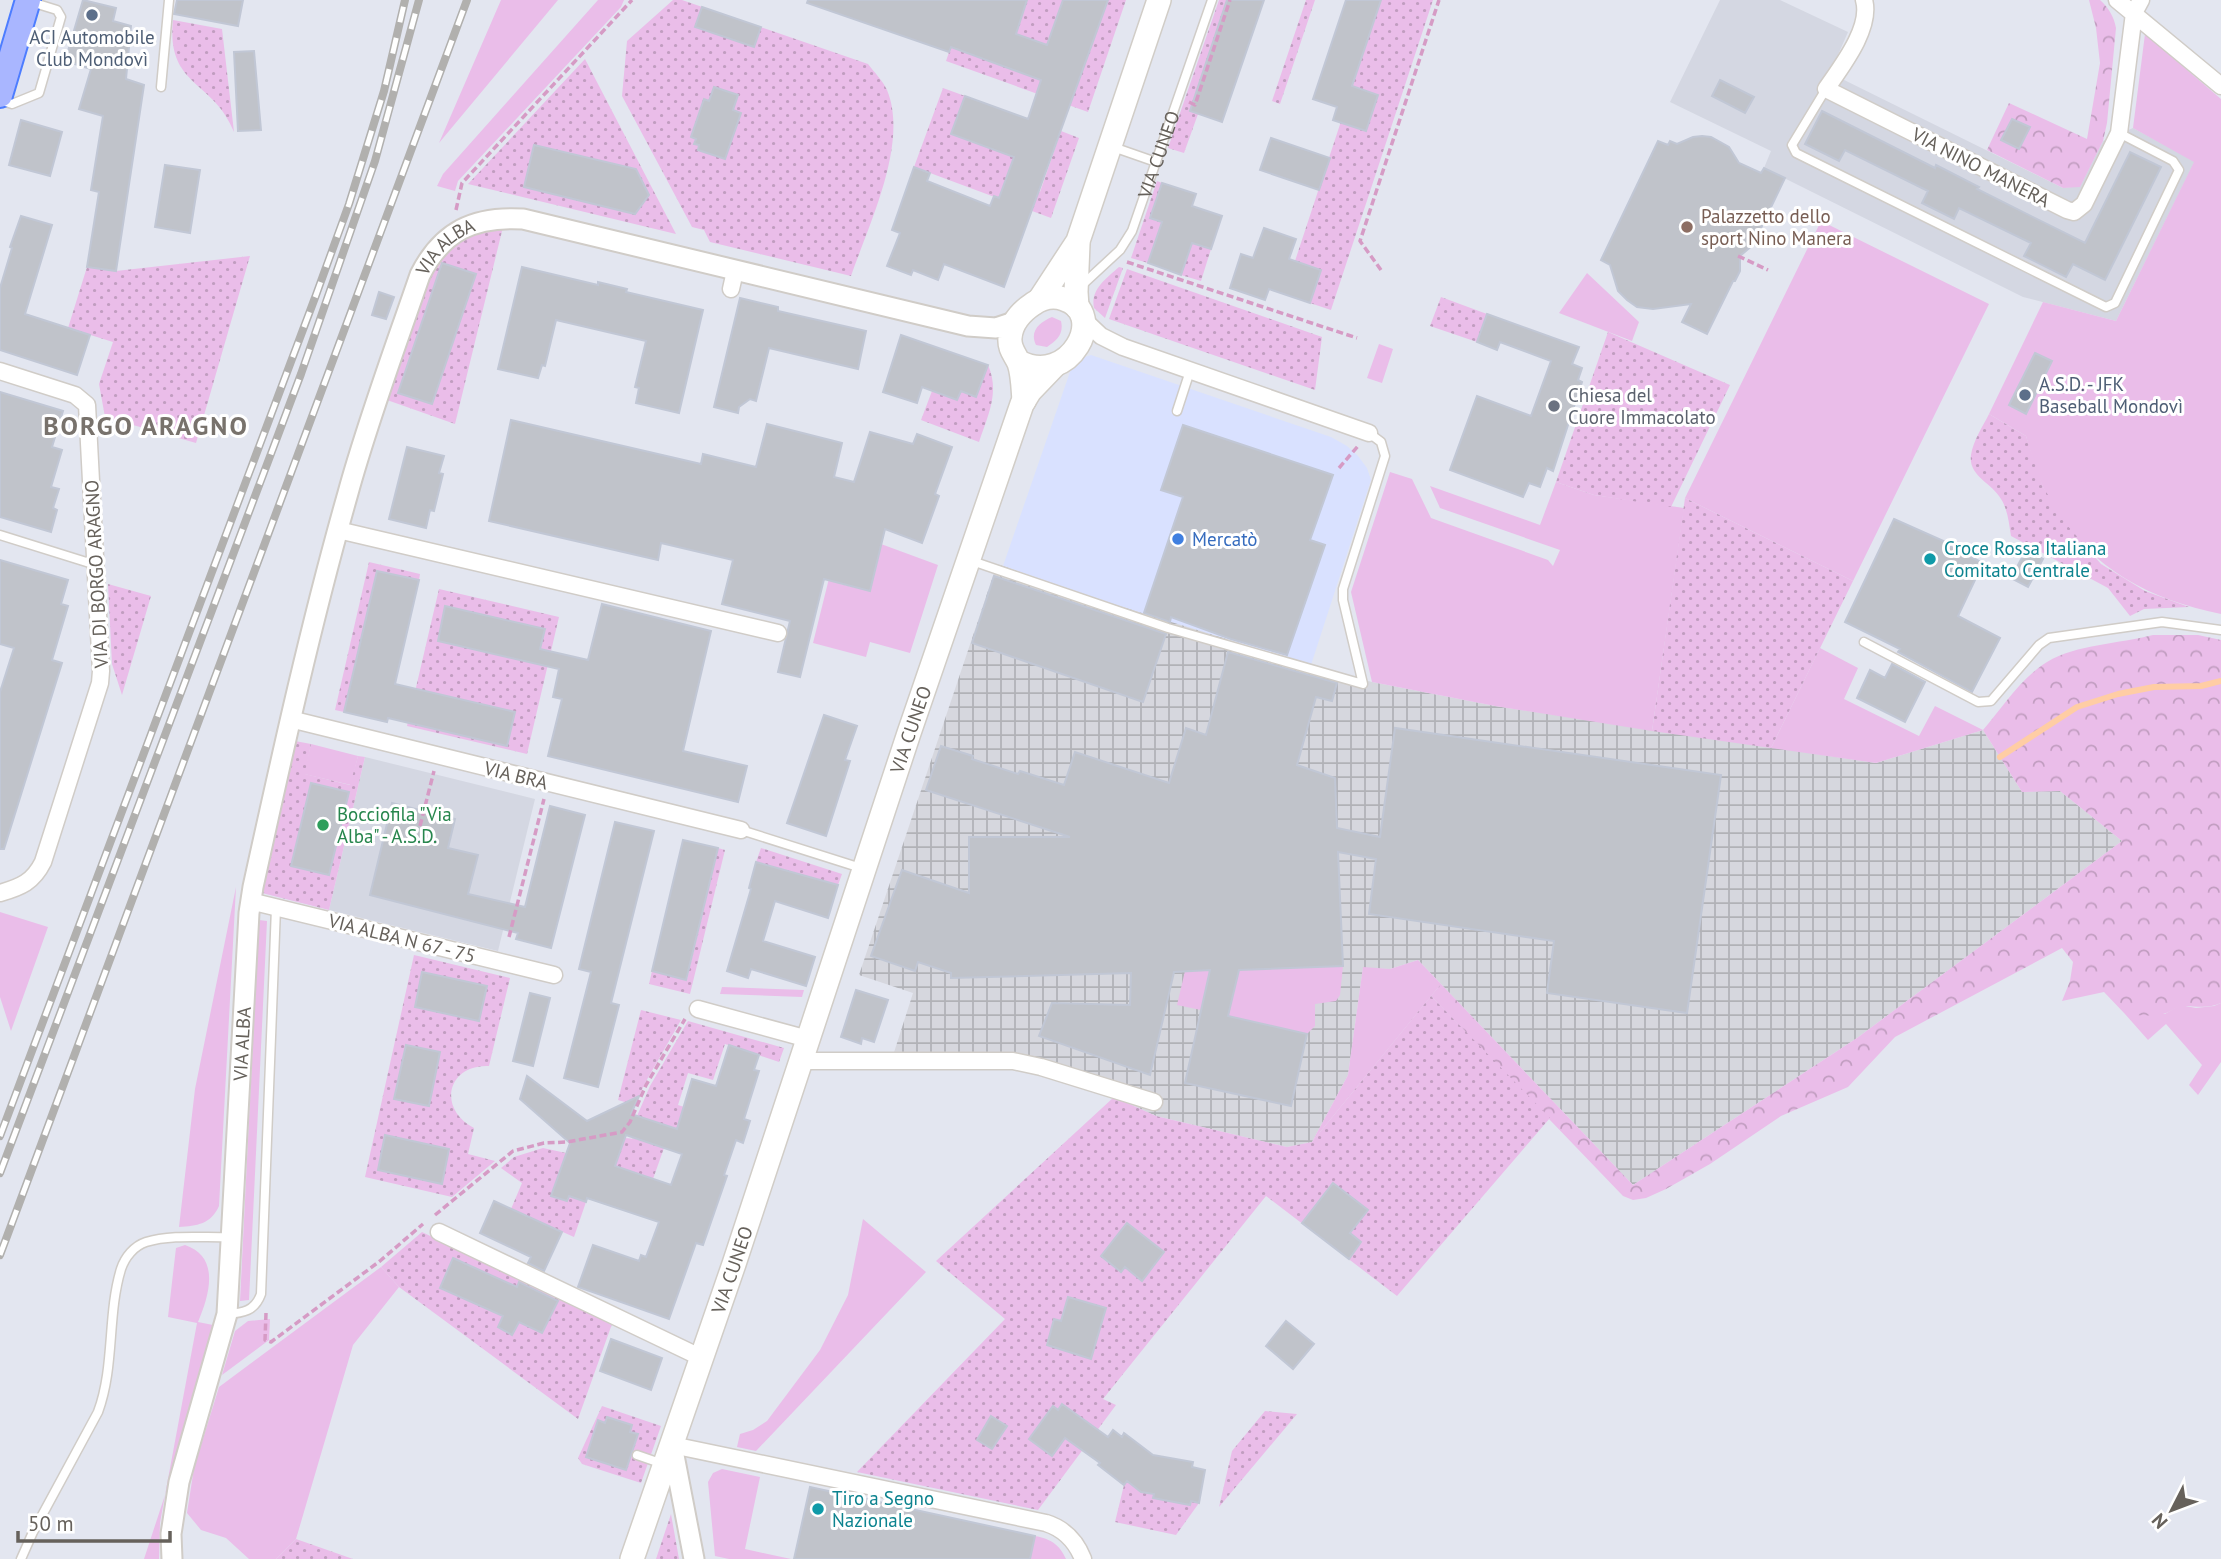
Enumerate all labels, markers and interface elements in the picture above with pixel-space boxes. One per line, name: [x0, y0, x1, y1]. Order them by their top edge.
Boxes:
marker: ACI Automobile Club Mondovì: [84, 7, 100, 23]
place label: ACI Automobile Club Mondovì: [29, 25, 155, 71]
street label: VIA CUNEO: [1132, 108, 1185, 202]
street label: VIA NINO MANERA: [1907, 121, 2054, 212]
place label: Palazzetto dello sport Nino Manera: [1701, 204, 1852, 250]
street label: VIA ALBA: [410, 213, 478, 280]
marker: Palazzetto dello sport Nino Manera: [1679, 219, 1695, 235]
place label: A.S.D. - JFK Baseball Mondovì: [2039, 372, 2183, 418]
place label: Chiesa del Cuore Immacolato: [1568, 383, 1716, 429]
marker: A.S.D. - JFK Baseball Mondovì: [2017, 387, 2033, 403]
marker: Chiesa del Cuore Immacolato: [1546, 398, 1562, 414]
district label: BORGO ARAGNO: [43, 409, 249, 442]
street label: VIA DI BORGO ARAGNO: [79, 479, 113, 670]
place label: Mercatò: [1192, 527, 1258, 551]
marker: Mercatò: [1170, 531, 1186, 547]
place label: Croce Rossa Italiana Comitato Centrale: [1944, 536, 2106, 582]
marker: Croce Rossa Italiana Comitato Centrale: [1922, 551, 1938, 567]
street label: VIA CUNEO: [884, 683, 936, 777]
street label: VIA BRA: [481, 755, 550, 794]
place label: Bocciofila "Via Alba" - A.S.D.: [337, 802, 452, 848]
marker: Bocciofila "Via Alba" - A.S.D.: [315, 817, 331, 833]
street label: VIA ALBA N 67 - 75: [325, 908, 478, 968]
street label: VIA ALBA: [228, 1006, 256, 1083]
street label: VIA CUNEO: [705, 1223, 758, 1318]
north arrow: [2137, 1475, 2207, 1545]
place label: Tiro a Segno Nazionale: [832, 1486, 934, 1532]
scale bar: [18, 1500, 170, 1544]
marker: Tiro a Segno Nazionale: [810, 1501, 826, 1517]
text: N: [2146, 1509, 2172, 1534]
text: 50 m: [28, 1510, 74, 1537]

